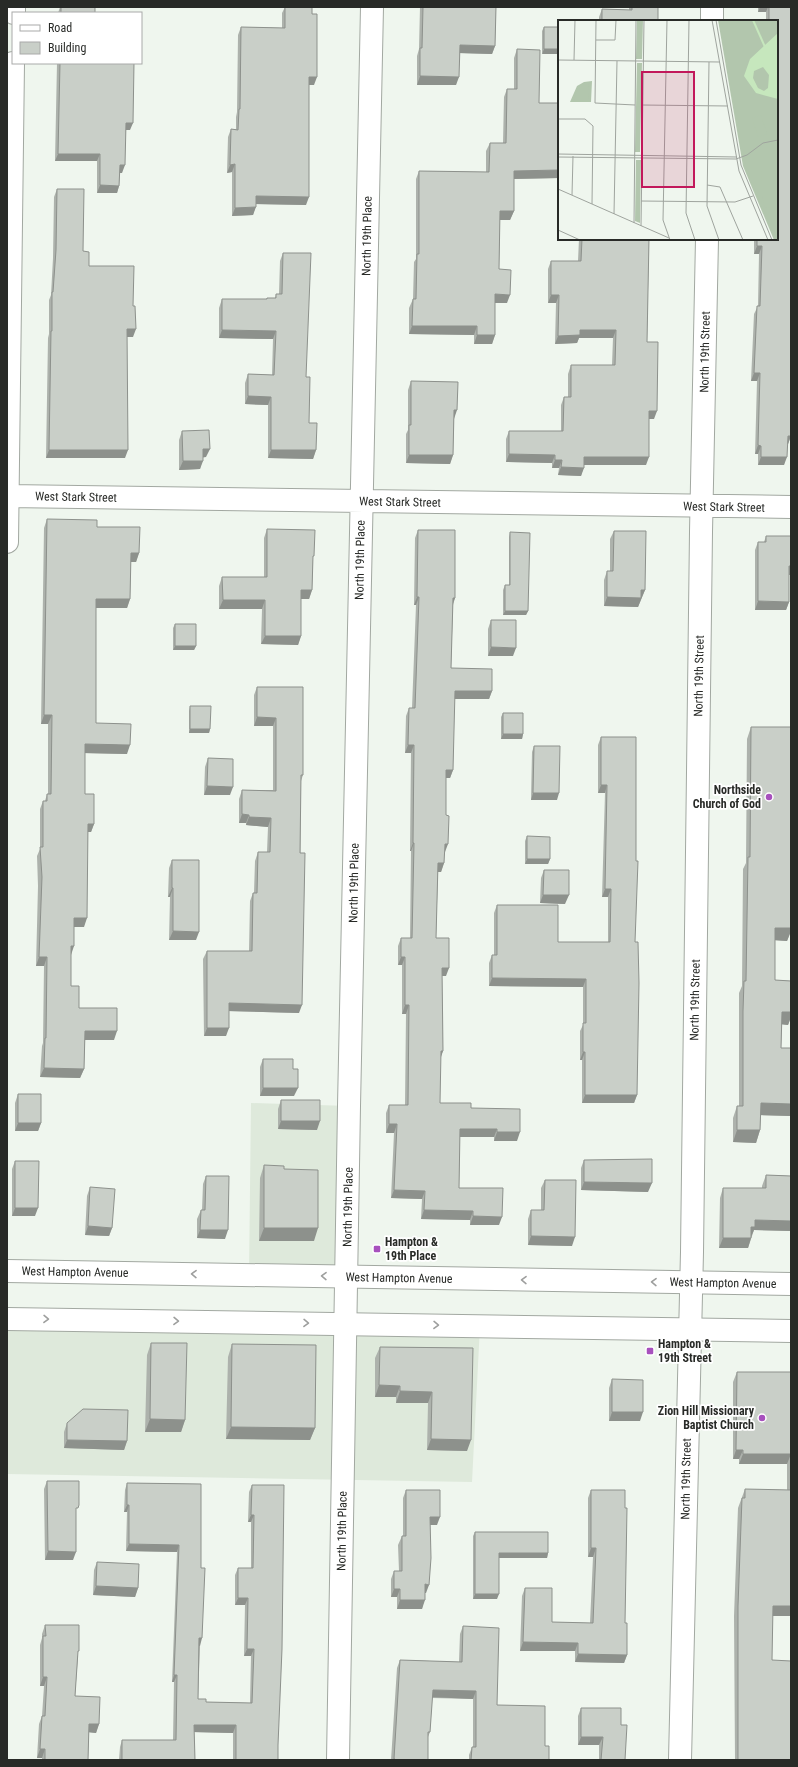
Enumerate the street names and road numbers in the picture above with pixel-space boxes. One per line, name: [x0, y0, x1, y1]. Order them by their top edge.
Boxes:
street label: North 19th Place: [359, 196, 375, 276]
street label: North 19th Street: [697, 311, 713, 393]
street label: West Stark Street: [35, 489, 117, 505]
street label: West Stark Street: [359, 494, 441, 510]
street label: West Stark Street: [683, 499, 765, 515]
street label: North 19th Place: [352, 520, 368, 600]
street label: North 19th Street: [691, 635, 707, 717]
street label: North 19th Place: [346, 843, 362, 923]
street label: North 19th Street: [687, 959, 703, 1041]
street label: North 19th Place: [340, 1167, 356, 1247]
street label: West Hampton Avenue: [21, 1264, 129, 1280]
street label: West Hampton Avenue: [345, 1270, 453, 1286]
street label: West Hampton Avenue: [669, 1275, 777, 1291]
street label: North 19th Street: [678, 1438, 694, 1520]
street label: North 19th Place: [334, 1491, 350, 1571]

